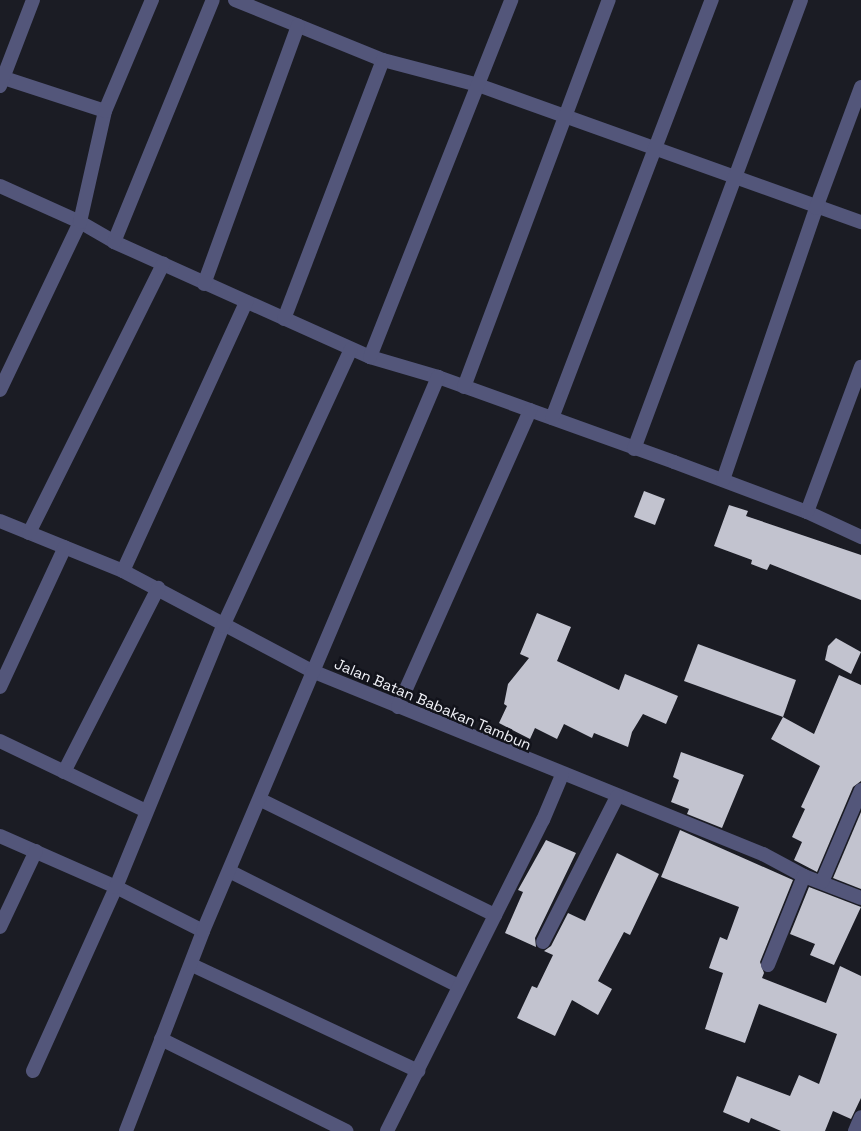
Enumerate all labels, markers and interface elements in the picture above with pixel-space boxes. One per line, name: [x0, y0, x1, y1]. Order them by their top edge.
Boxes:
street label: Jalan Batan Babakan Tambun: [332, 654, 534, 754]

